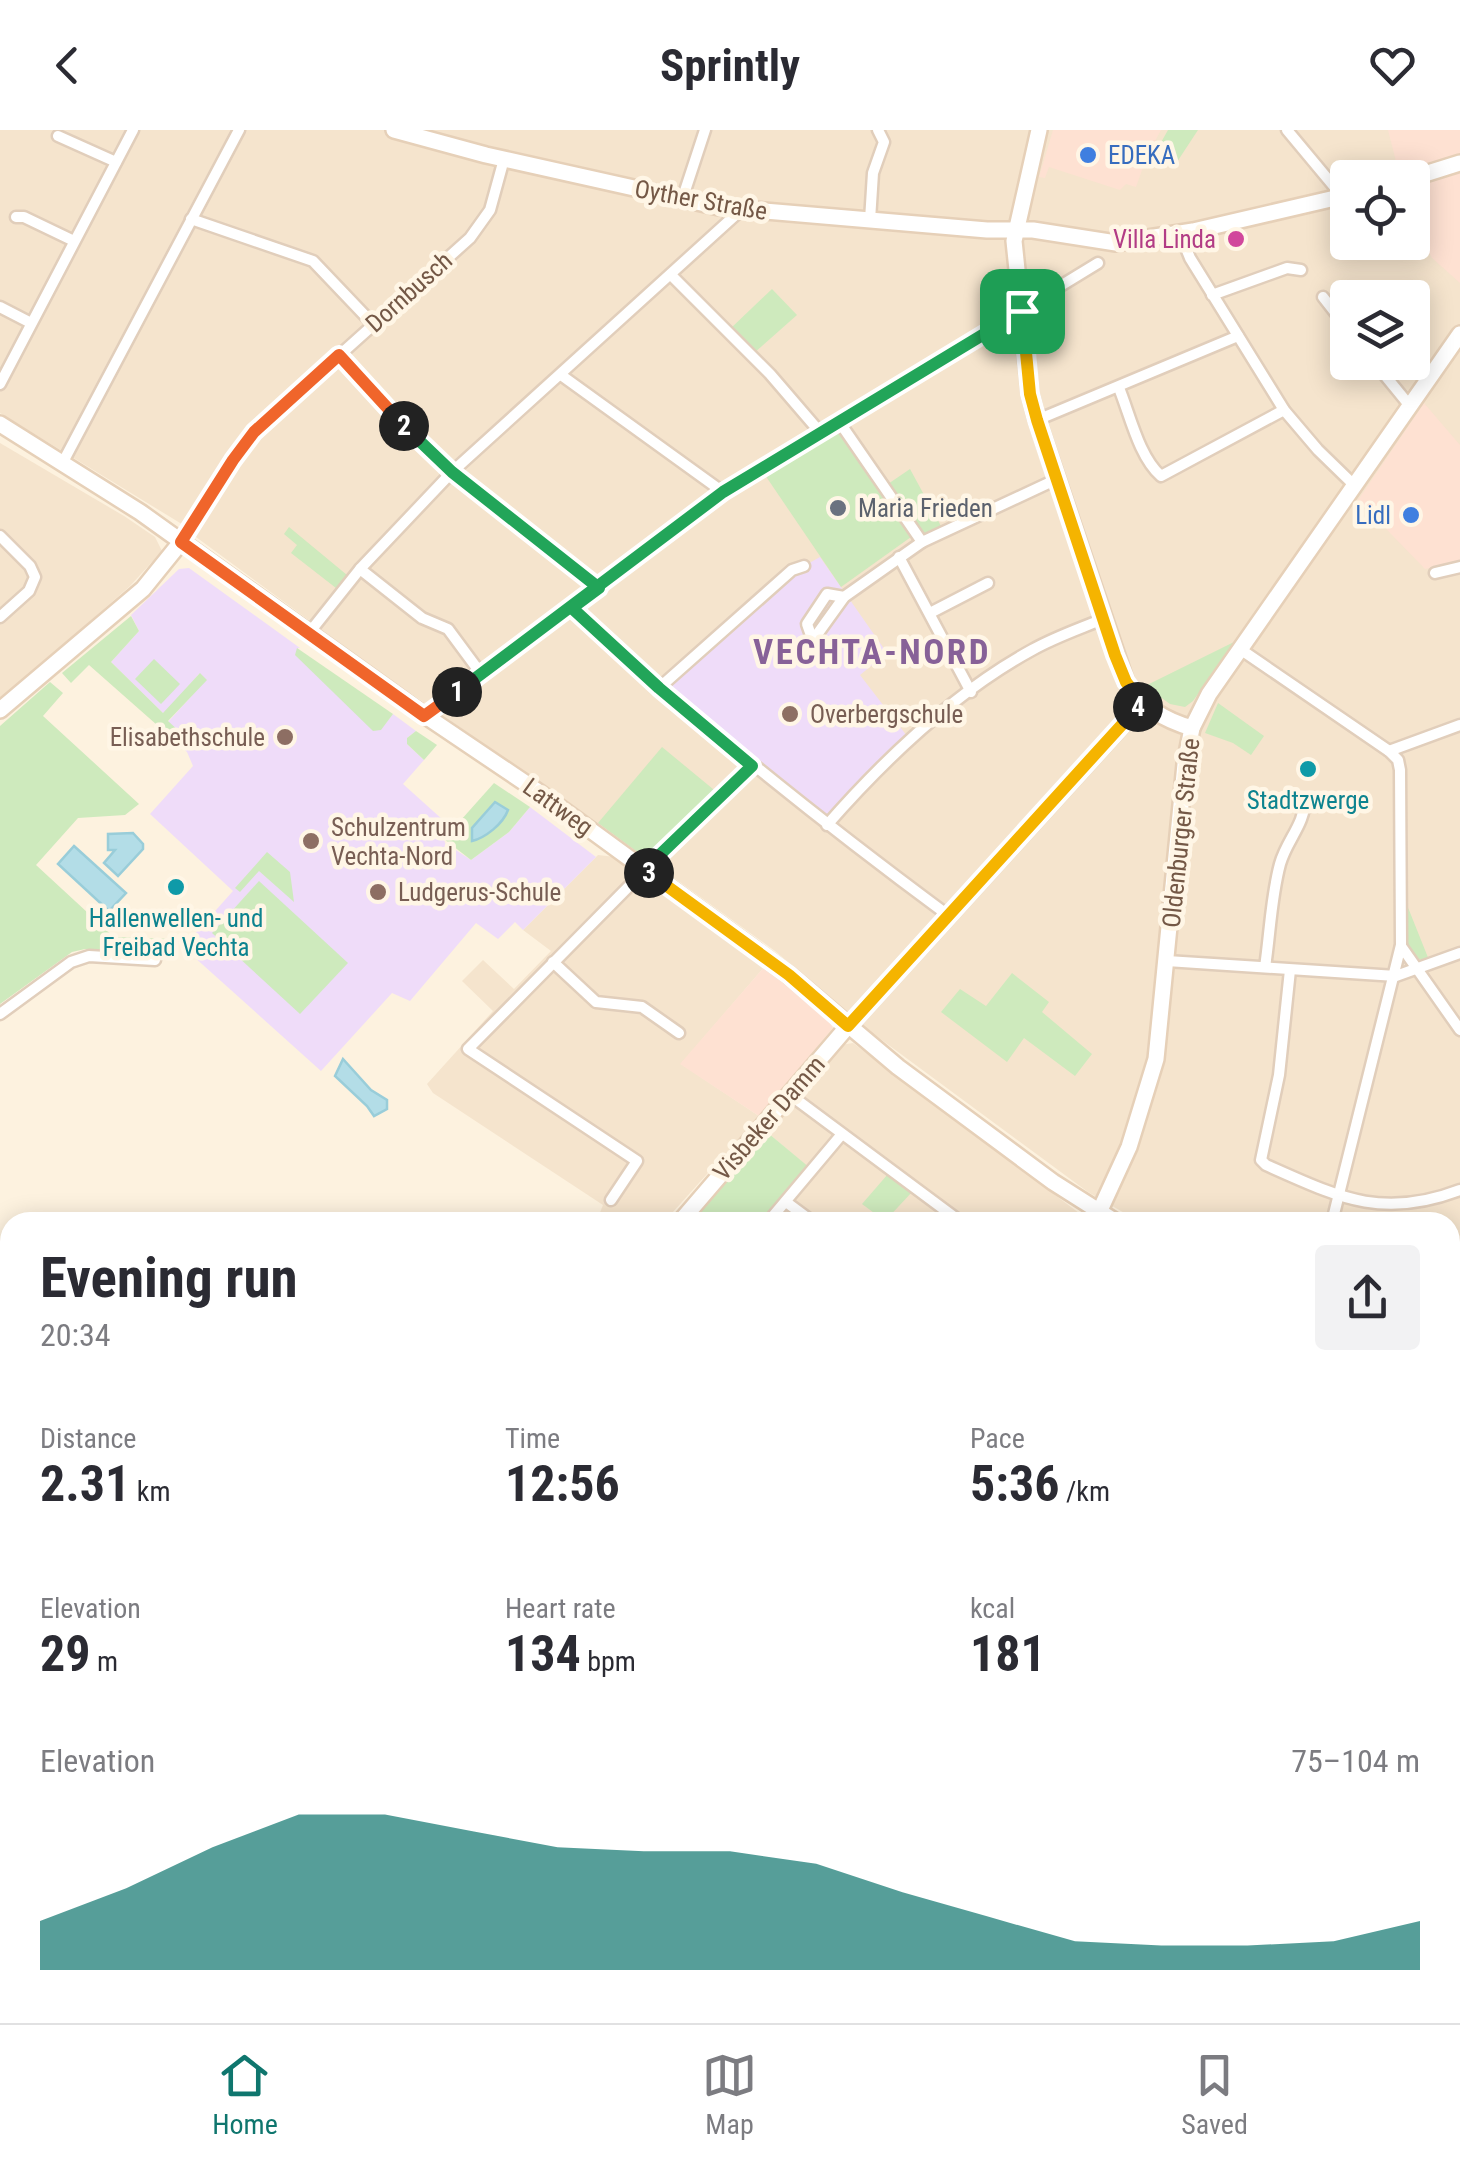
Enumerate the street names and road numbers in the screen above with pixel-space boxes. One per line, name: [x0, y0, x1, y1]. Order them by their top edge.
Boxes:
street label: Oyther Straße: [632, 174, 770, 226]
street label: Dornbusch: [360, 246, 458, 338]
street label: Oldenburger Straße: [1157, 737, 1205, 929]
street label: Lattweg: [518, 772, 598, 842]
street label: Visbeker Damm: [707, 1050, 831, 1186]

